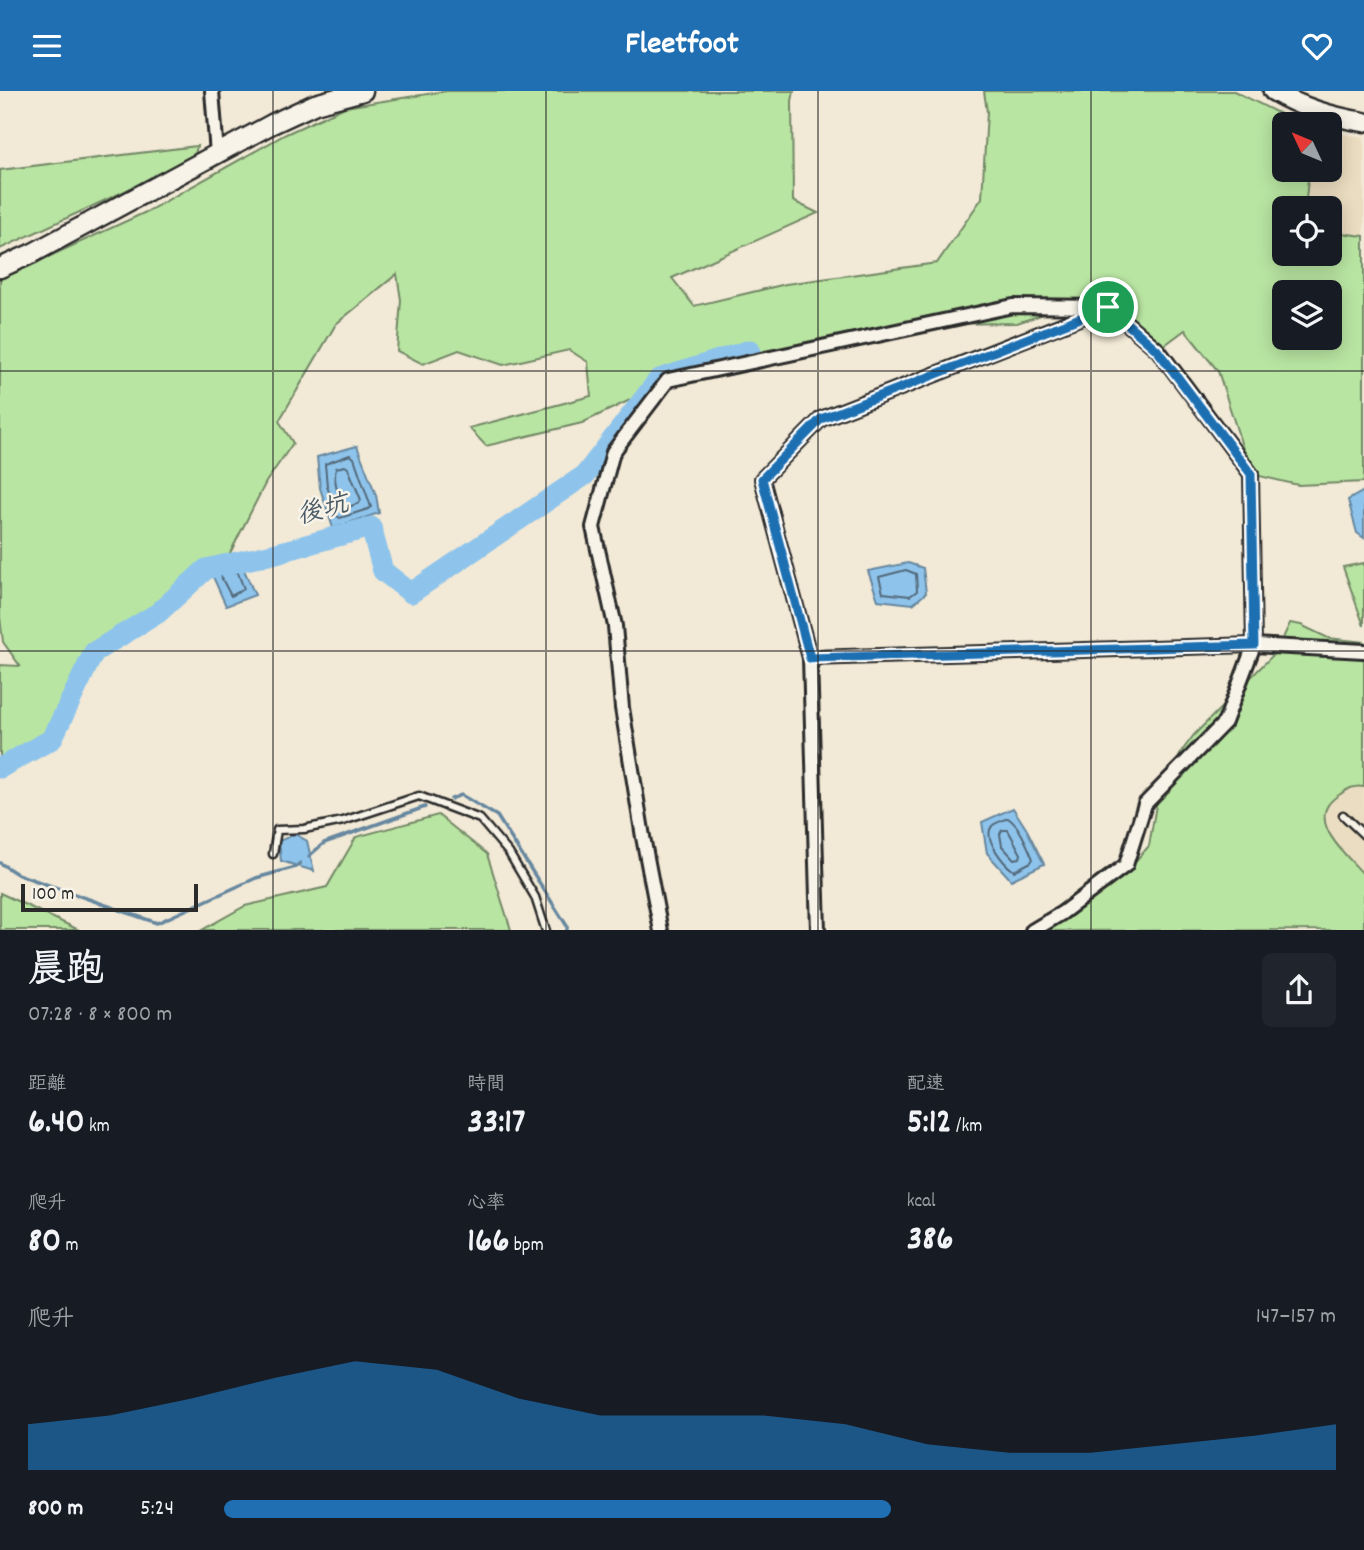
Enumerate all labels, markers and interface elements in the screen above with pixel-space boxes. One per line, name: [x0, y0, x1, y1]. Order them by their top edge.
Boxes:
text: Fleetfoot: [625, 23, 739, 69]
icon: menu: [28, 27, 66, 65]
icon: heart: [1298, 27, 1336, 65]
north arrow: [1272, 112, 1342, 182]
map controls: [1272, 112, 1342, 350]
button: locate: [1272, 196, 1342, 266]
pin: [1078, 277, 1138, 337]
button: layers: [1272, 280, 1342, 350]
icon: arrive: [1089, 288, 1127, 326]
water label: 後坑: [293, 486, 356, 535]
scale bar: [21, 881, 198, 913]
text: 100 m: [32, 882, 74, 909]
text: 晨跑: [28, 945, 104, 1000]
button: share: [1262, 953, 1336, 1027]
text: 07:28 · 8 × 800 m: [28, 999, 172, 1032]
text: 距離: [28, 1072, 66, 1099]
text: 時間: [467, 1072, 505, 1099]
text: 配速: [907, 1072, 945, 1099]
text: 6.40: [28, 1099, 85, 1149]
text: 33:17: [467, 1099, 525, 1149]
text: 5:12: [907, 1099, 952, 1149]
text: km: [85, 1114, 110, 1141]
text: /km: [952, 1114, 982, 1141]
text: kcal: [907, 1189, 936, 1216]
text: 爬升: [28, 1191, 66, 1218]
text: 心率: [467, 1191, 505, 1218]
text: 386: [907, 1216, 953, 1266]
text: 80: [28, 1218, 61, 1268]
text: 166: [467, 1218, 509, 1268]
text: m: [61, 1233, 79, 1260]
text: bpm: [509, 1233, 544, 1260]
text: 147–157 m: [1256, 1301, 1336, 1334]
text: 爬升: [28, 1304, 74, 1337]
text: 800 m: [28, 1493, 83, 1526]
text: 5:24: [140, 1493, 174, 1526]

